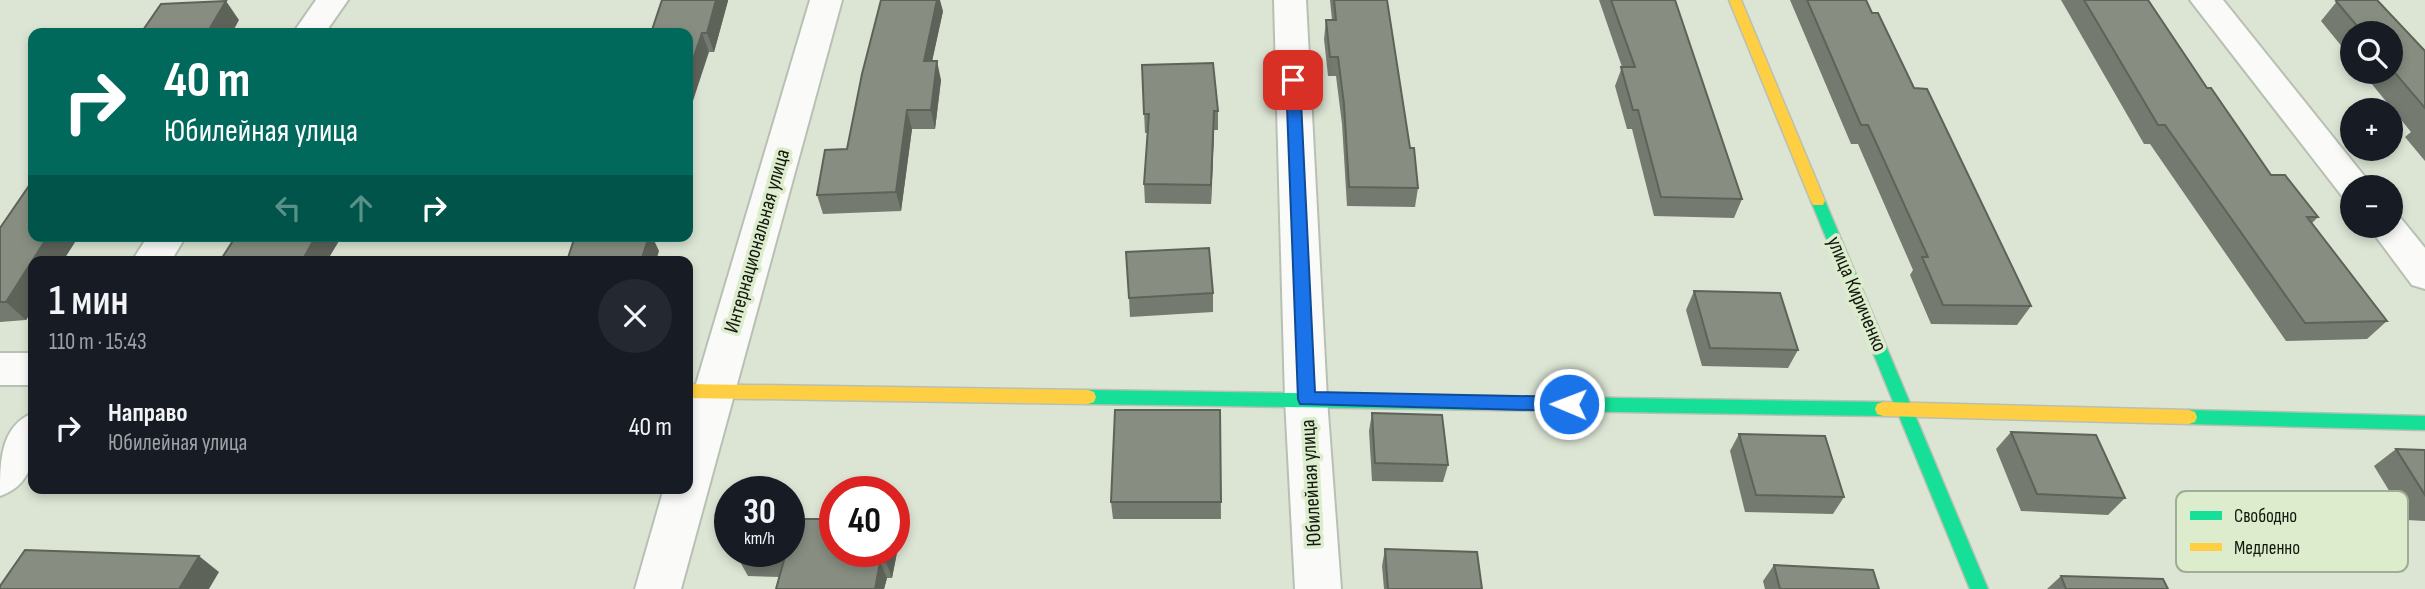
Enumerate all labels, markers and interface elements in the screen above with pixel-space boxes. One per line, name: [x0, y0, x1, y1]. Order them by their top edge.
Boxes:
map controls: [2340, 21, 2403, 238]
button: search: [2340, 21, 2403, 84]
pin: [1263, 50, 1323, 110]
text: 40 m: [164, 52, 250, 111]
icon: right: [49, 56, 140, 147]
icon: arrive: [1274, 61, 1312, 99]
button: +: [2340, 98, 2403, 161]
text: Юбилейная улица: [164, 112, 358, 151]
street label: Интернациональная улица: [719, 146, 795, 336]
button: −: [2340, 175, 2403, 238]
icon: left: [269, 189, 307, 227]
icon: ahead: [342, 189, 380, 227]
icon: right: [415, 189, 453, 227]
street label: улица Кириченко: [1822, 233, 1892, 355]
text: 1 мин: [49, 276, 129, 327]
button: close: [598, 279, 672, 353]
text: 110 m · 15:43: [49, 328, 147, 356]
position arrow: [1532, 367, 1606, 441]
text: Направо: [108, 398, 187, 429]
icon: right: [49, 409, 87, 447]
text: 40 m: [629, 412, 672, 443]
street label: Юбилейная улица: [1295, 419, 1327, 547]
text: Юбилейная улица: [108, 429, 247, 457]
speed limit sign: 40: [819, 476, 910, 567]
text: 30: [743, 491, 776, 534]
legend: [2176, 491, 2408, 572]
text: Свободно: [2234, 505, 2297, 528]
text: km/h: [744, 528, 775, 549]
text: Медленно: [2234, 537, 2300, 560]

